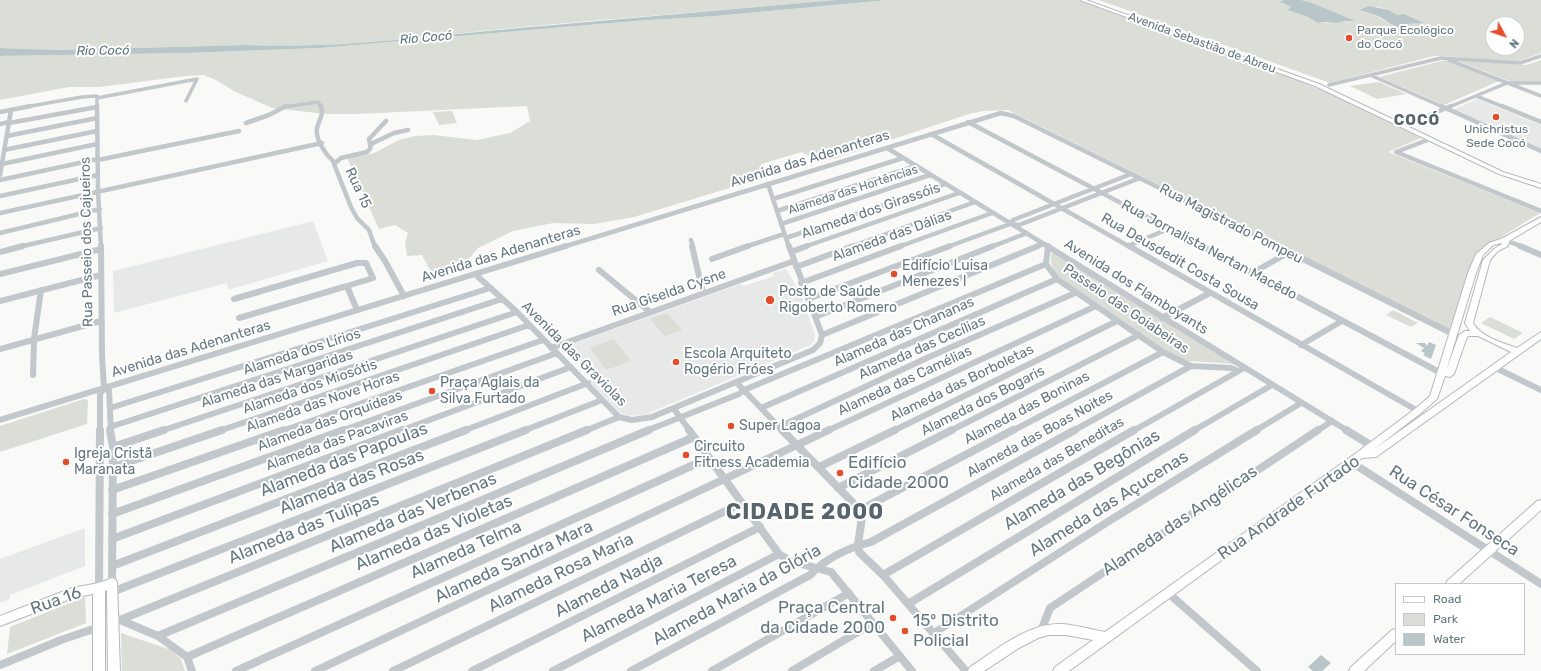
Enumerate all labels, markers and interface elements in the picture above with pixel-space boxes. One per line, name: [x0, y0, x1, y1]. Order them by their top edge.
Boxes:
street label: Avenida Sebastião de Abreu: [1126, 10, 1278, 76]
north arrow: [1485, 16, 1525, 56]
place label: Parque Ecológico do Cocó: [1357, 24, 1454, 52]
water label: Rio Cocó: [399, 28, 453, 48]
marker: Parque Ecológico do Cocó: [1344, 33, 1354, 43]
text: N: [1506, 36, 1521, 51]
water label: Rio Cocó: [76, 43, 130, 59]
district label: COCÓ: [1394, 112, 1440, 130]
marker: Unichristus Sede Cocó: [1491, 112, 1501, 122]
place label: Unichristus Sede Cocó: [1464, 123, 1528, 151]
street label: Avenida das Adenanteras: [728, 127, 892, 191]
street label: Rua Passeio dos Cajueiros: [77, 157, 97, 327]
street label: Alameda das Hortências: [786, 162, 920, 218]
street label: Rua 15: [341, 165, 375, 211]
street label: Alameda dos Girassóis: [799, 179, 943, 243]
street label: Rua Magistrado Pompeu: [1157, 180, 1305, 268]
street label: Rua Jornalista Nertan Macêdo: [1118, 196, 1300, 304]
street label: Alameda das Dálias: [830, 207, 954, 265]
street label: Rua Deusdedit Costa Sousa: [1098, 210, 1262, 314]
street label: Avenida das Adenanteras: [419, 222, 583, 286]
street label: Avenida dos Flamboyants: [1061, 236, 1211, 338]
place label: Edifício Luisa Menezes I: [902, 258, 988, 290]
street label: Passeio das Goiabeiras: [1060, 261, 1192, 357]
street label: Rua Giselda Cysne: [610, 266, 728, 320]
marker: Edifício Luisa Menezes I: [889, 269, 899, 279]
place label: Posto de Saúde Rigoberto Romero: [779, 284, 897, 316]
street label: Alameda das Chananas: [831, 293, 977, 371]
marker: Posto de Saúde Rigoberto Romero: [764, 294, 776, 306]
street label: Avenida das Graviolas: [518, 298, 630, 410]
street label: Alameda das Cecílias: [856, 312, 988, 384]
street label: Avenida das Adenanteras: [109, 317, 273, 381]
street label: Alameda dos Lírios: [241, 325, 363, 379]
street label: Alameda das Borboletas: [888, 341, 1036, 425]
street label: Alameda das Camélias: [835, 343, 975, 419]
street label: Alameda das Margaridas: [199, 346, 355, 412]
place label: Escola Arquiteto Rogério Fróes: [684, 346, 791, 378]
street label: Alameda dos Miosótis: [241, 356, 379, 418]
marker: Escola Arquiteto Rogério Fróes: [671, 357, 681, 367]
street label: Alameda dos Bogaris: [918, 363, 1048, 439]
street label: Alameda das Nove Horas: [244, 368, 402, 436]
street label: Alameda das Boninas: [961, 368, 1093, 448]
place label: Praça Aglais da Silva Furtado: [440, 375, 540, 408]
marker: Praça Aglais da Silva Furtado: [427, 386, 437, 396]
street label: Alameda das Orquídeas: [255, 387, 405, 455]
street label: Alameda das Boas Noites: [964, 387, 1116, 481]
street label: Alameda das Pacaviras: [264, 407, 410, 475]
street label: Alameda das Beneditas: [987, 414, 1127, 504]
place label: Super Lagoa: [739, 418, 821, 434]
street label: Alameda das Papoulas: [257, 419, 431, 501]
marker: Super Lagoa: [726, 421, 736, 431]
street label: Alameda das Begônias: [1000, 425, 1164, 535]
place label: Circuito Fitness Academia: [694, 439, 810, 472]
street label: Alameda das Rosas: [277, 445, 427, 519]
place label: Igreja Cristã Maranata: [74, 446, 152, 478]
street label: Alameda das Açucenas: [1026, 447, 1192, 561]
marker: Circuito Fitness Academia: [681, 450, 691, 460]
street label: Rua Andrade Furtado: [1214, 451, 1364, 565]
place label: Edifício Cidade 2000: [848, 453, 949, 493]
marker: Igreja Cristã Maranata: [61, 457, 71, 467]
street label: Alameda das Angélicas: [1099, 461, 1261, 581]
street label: Rua César Fonseca: [1385, 461, 1523, 561]
street label: Alameda das Verbenas: [326, 468, 500, 558]
marker: Edifício Cidade 2000: [835, 468, 845, 478]
street label: Alameda das Tulipas: [226, 489, 382, 569]
street label: Alameda das Violetas: [352, 491, 516, 575]
district label: CIDADE 2000: [726, 500, 884, 526]
street label: Alameda Telma: [407, 516, 525, 584]
street label: Alameda Sandra Mara: [432, 516, 596, 608]
street label: Alameda Rosa Maria: [485, 529, 637, 617]
street label: Alameda Maria da Glória: [649, 540, 825, 650]
street label: Alameda Nadja: [552, 550, 666, 622]
street label: Alameda Maria Teresa: [578, 551, 740, 647]
street label: Rua 16: [28, 582, 84, 620]
legend: [1395, 583, 1525, 655]
text: Road: [1433, 592, 1461, 606]
place label: Praça Central da Cidade 2000: [760, 598, 885, 638]
place label: 15º Distrito Policial: [913, 611, 999, 651]
text: Park: [1433, 612, 1458, 626]
marker: Praça Central da Cidade 2000: [888, 613, 898, 623]
marker: 15º Distrito Policial: [900, 626, 910, 636]
text: Water: [1433, 632, 1465, 646]

